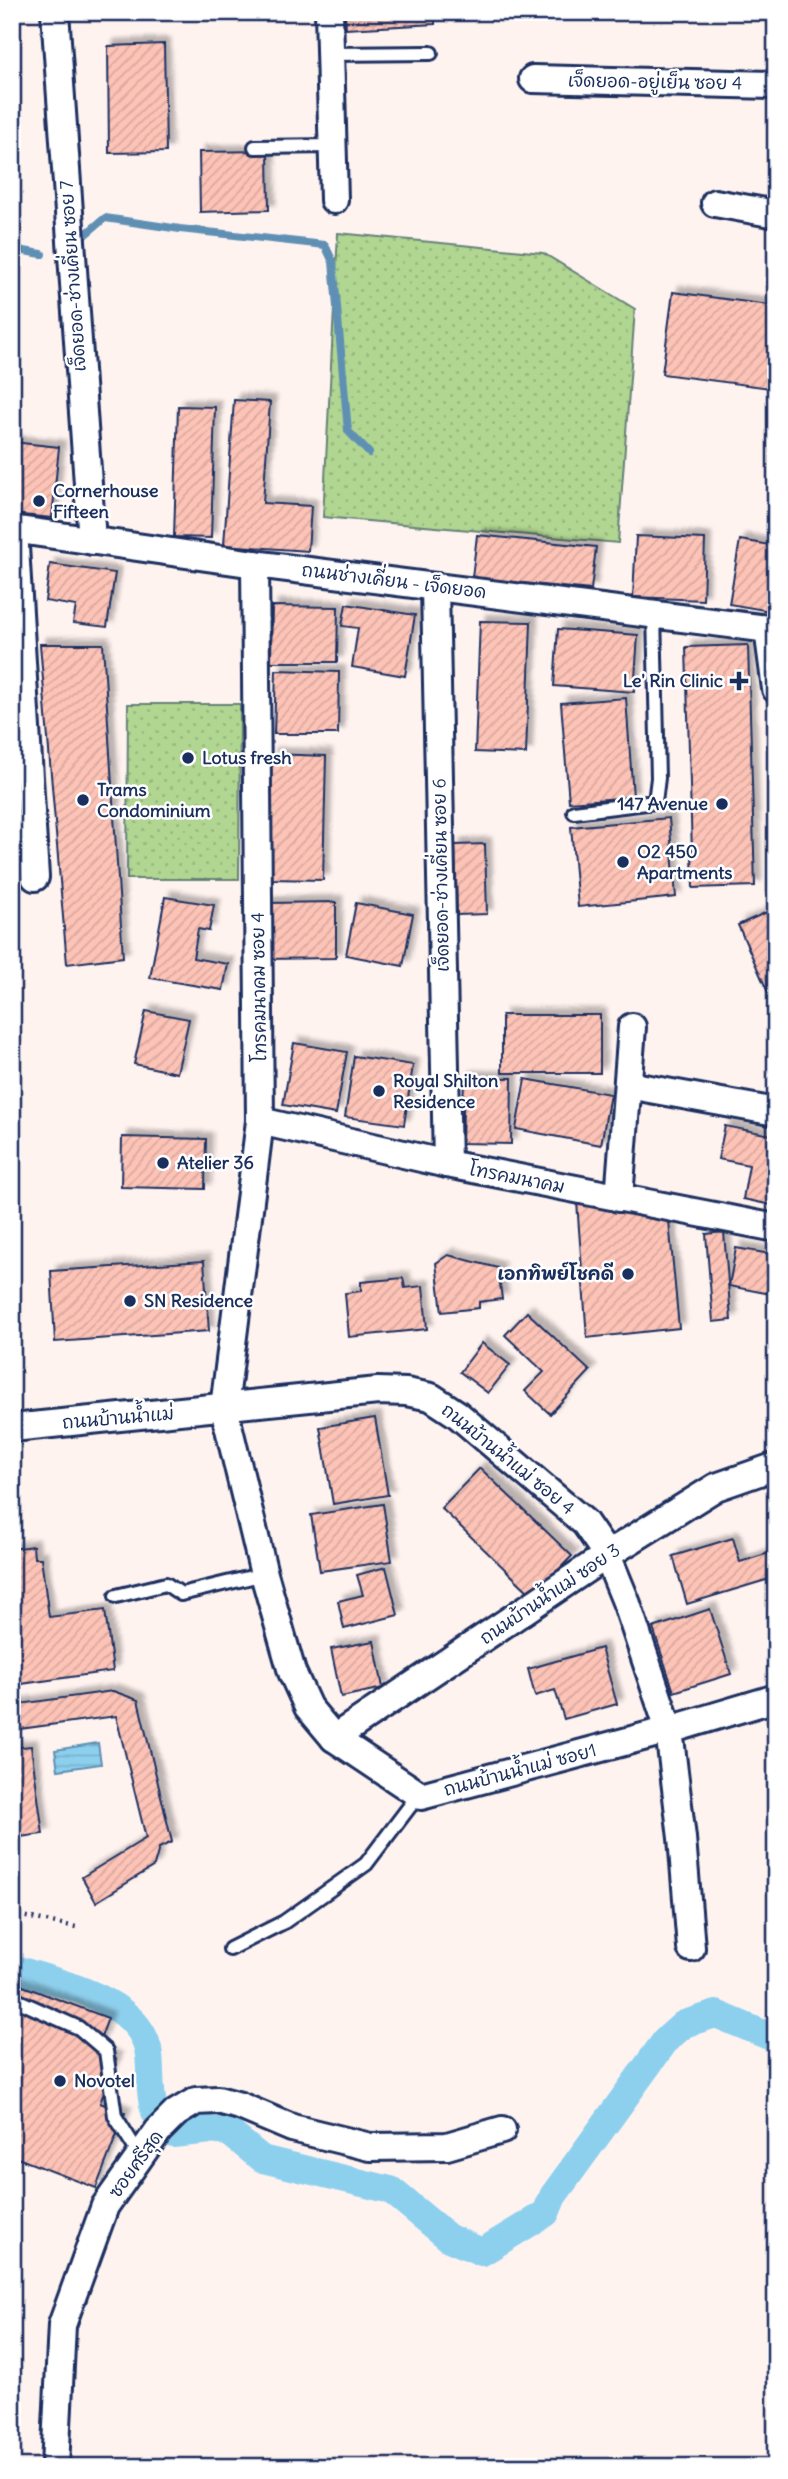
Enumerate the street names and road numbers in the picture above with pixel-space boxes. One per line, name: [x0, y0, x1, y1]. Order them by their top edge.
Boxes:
street label: เจ็ดยอด-อยู่เย็น ซอย 4: [567, 67, 743, 98]
street label: เจ็ดยอด-ช่างเคี่ยน ซอย 7: [48, 179, 91, 373]
street label: ถนนช่างเคี่ยน - เจ็ดยอด: [300, 552, 488, 603]
street label: เจ็ดยอด-ช่างเคี่ยน ซอย 6: [421, 778, 454, 972]
street label: โทรคมนาคม ซอย 4: [245, 912, 271, 1062]
street label: โทรคมนาคม: [467, 1156, 567, 1198]
street label: ถนนบ้านน้ำแม่ ซอย 4: [437, 1394, 583, 1519]
street label: ถนนบ้านน้ำแม่: [61, 1396, 175, 1434]
street label: ถนนบ้านน้ำแม่ ซอย 3: [472, 1534, 624, 1649]
street label: ถนนบ้านน้ำแม่ ซอย1: [440, 1733, 599, 1801]
street label: ซอยศรีสุด: [103, 2125, 170, 2204]

